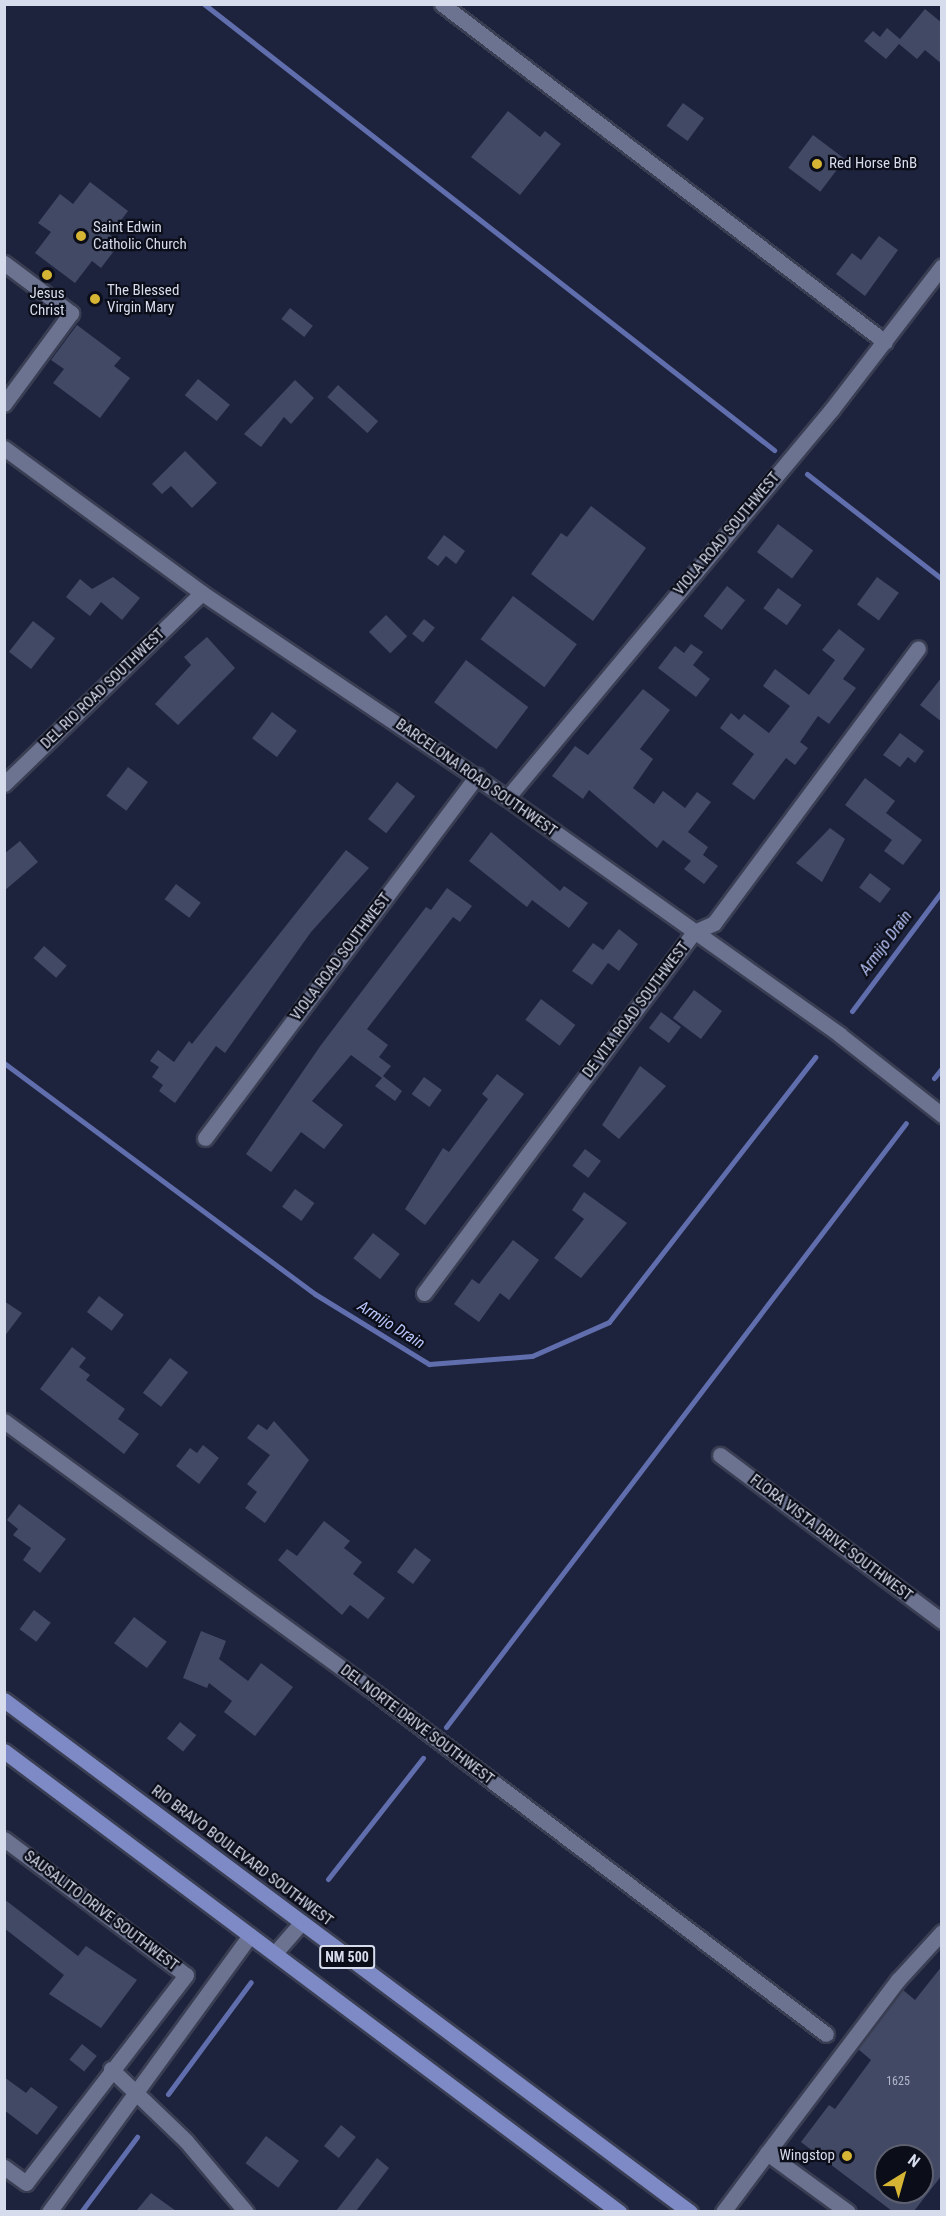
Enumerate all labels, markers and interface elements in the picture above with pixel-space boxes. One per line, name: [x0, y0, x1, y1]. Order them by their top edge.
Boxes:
place label: Red Horse BnB: [829, 155, 917, 173]
marker: Red Horse BnB: [810, 157, 824, 171]
place label: Saint Edwin Catholic Church: [93, 218, 187, 253]
marker: Saint Edwin Catholic Church: [74, 229, 88, 243]
marker: Jesus Christ: [40, 268, 54, 282]
place label: The Blessed Virgin Mary: [107, 281, 179, 316]
place label: Jesus Christ: [29, 284, 65, 319]
marker: The Blessed Virgin Mary: [88, 292, 102, 306]
street label: VIOLA ROAD SOUTHWEST: [670, 469, 784, 599]
street label: DEL RIO ROAD SOUTHWEST: [37, 625, 169, 753]
street label: BARCELONA ROAD SOUTHWEST: [392, 716, 560, 840]
street label: VIOLA ROAD SOUTHWEST: [287, 890, 395, 1024]
water label: Armijo Drain: [856, 907, 916, 979]
street label: DE VITA ROAD SOUTHWEST: [579, 939, 693, 1081]
water label: Armijo Drain: [354, 1297, 428, 1353]
street label: FLORA VISTA DRIVE SOUTHWEST: [746, 1471, 916, 1605]
street label: DEL NORTE DRIVE SOUTHWEST: [337, 1661, 497, 1789]
street label: RIO BRAVO BOULEVARD SOUTHWEST: [148, 1782, 336, 1930]
street label: SAUSALITO DRIVE SOUTHWEST: [20, 1847, 182, 1975]
road number: NM 500: [318, 1946, 376, 1968]
house number: 1625: [886, 2075, 910, 2089]
north arrow: [874, 2144, 934, 2204]
place label: Wingstop: [779, 2147, 835, 2165]
marker: Wingstop: [840, 2149, 854, 2163]
text: N: [904, 2150, 924, 2171]

